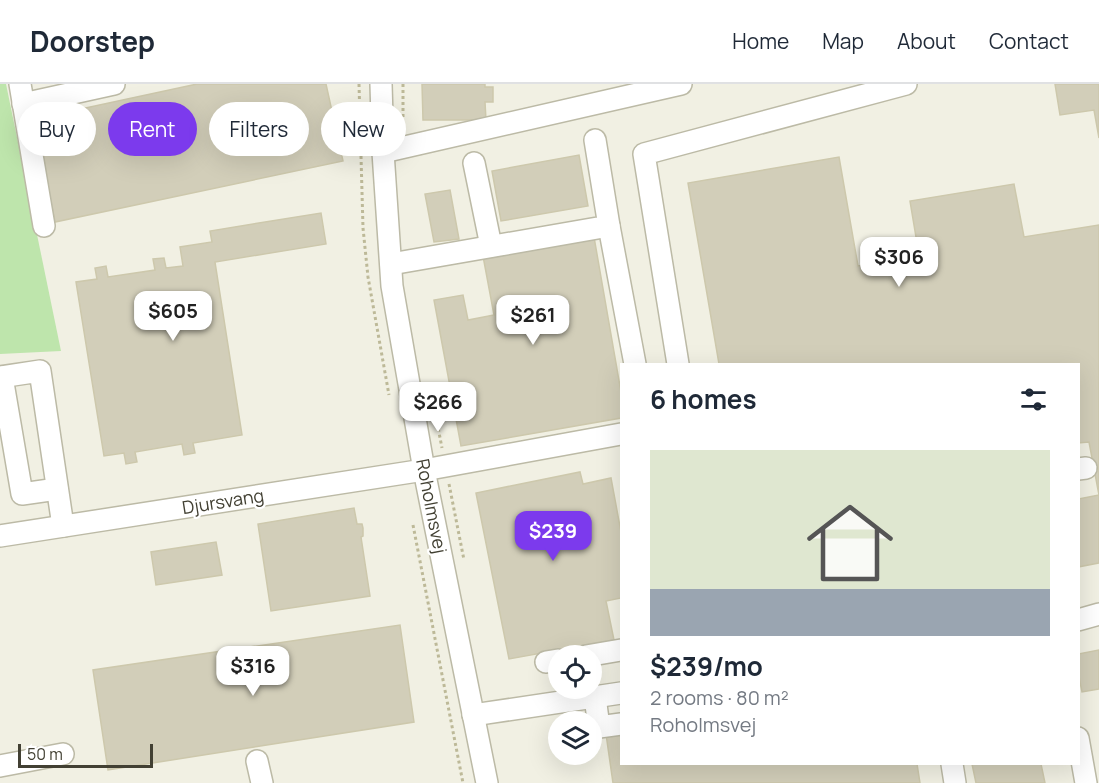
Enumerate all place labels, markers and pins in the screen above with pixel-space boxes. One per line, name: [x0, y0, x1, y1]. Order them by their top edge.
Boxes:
pin: $306: [863, 237, 935, 288]
pin: $605: [137, 291, 209, 342]
pin: $261: [497, 295, 569, 346]
pin: $266: [402, 382, 474, 433]
pin: $239: [517, 511, 589, 562]
pin: $316: [217, 646, 289, 697]

